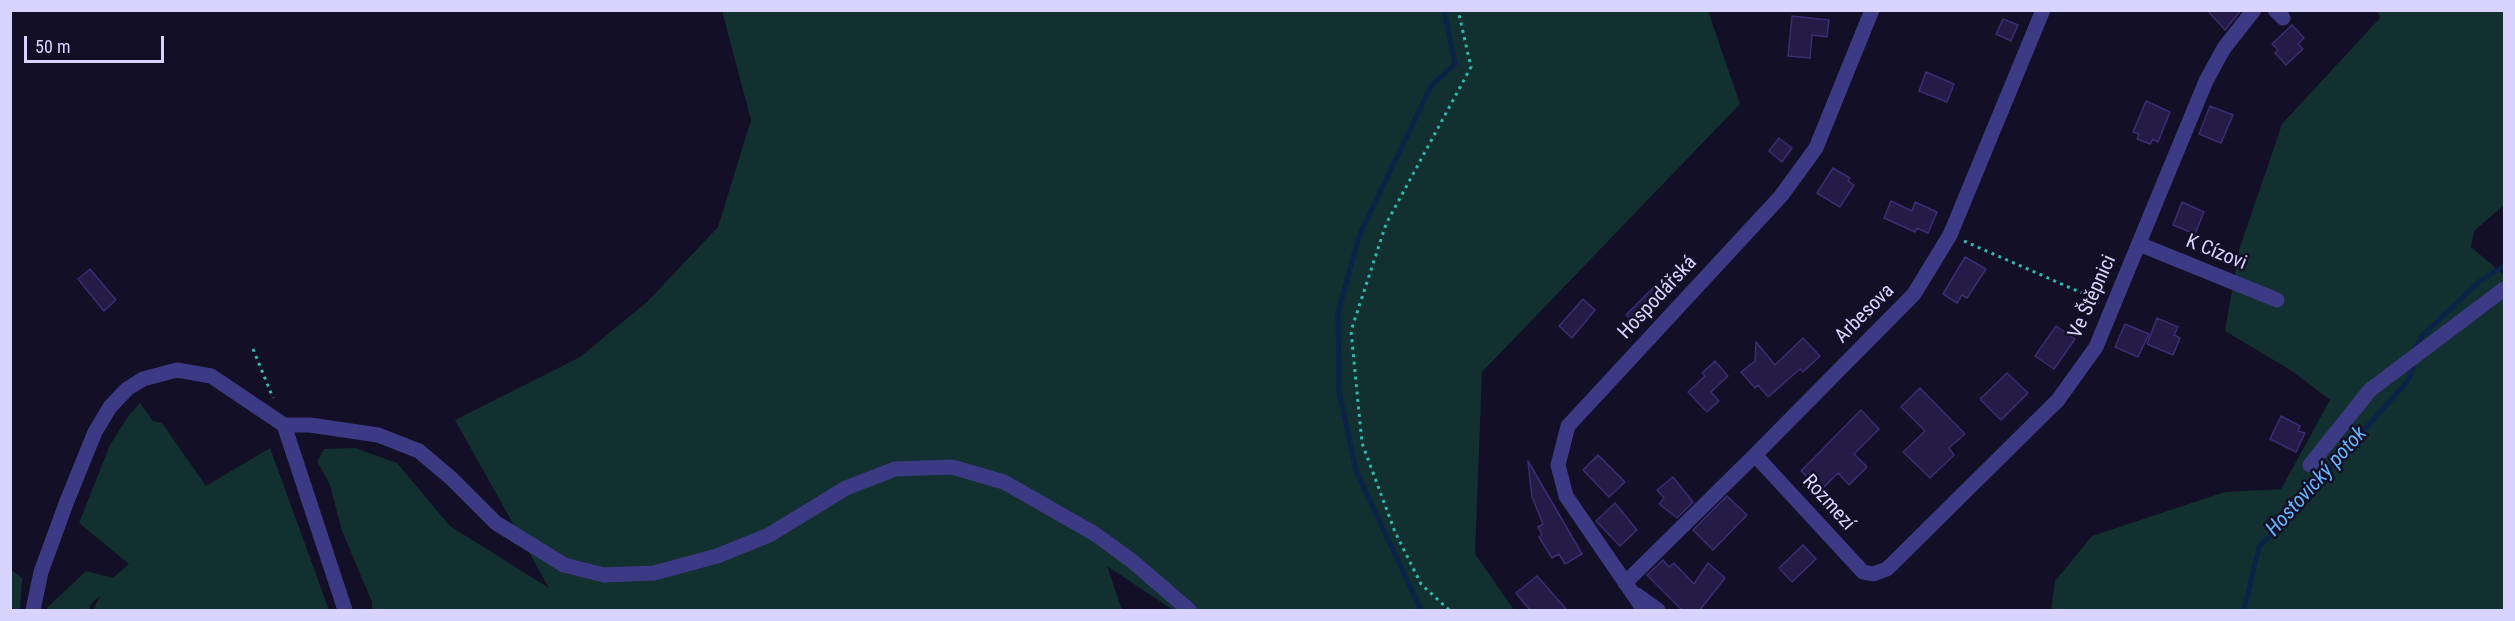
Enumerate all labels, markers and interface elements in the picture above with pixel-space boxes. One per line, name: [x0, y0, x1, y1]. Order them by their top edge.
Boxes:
scale bar: [27, 24, 166, 62]
text: 50 m: [35, 36, 70, 57]
street label: K Cízovi: [2182, 230, 2250, 276]
street label: Hospodářská: [1613, 252, 1703, 344]
street label: Ve Štěpnici: [2064, 252, 2122, 342]
street label: Arbesova: [1830, 279, 1900, 349]
water label: Hostovický potok: [2261, 422, 2373, 542]
street label: Rozmezí: [1797, 470, 1859, 536]

